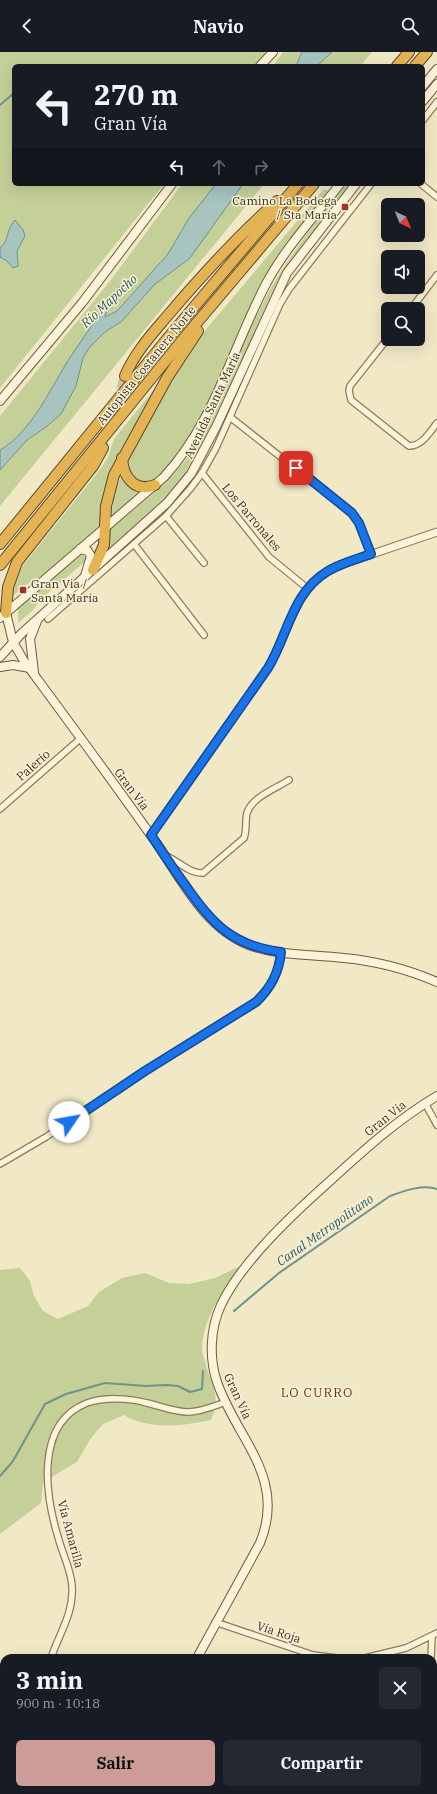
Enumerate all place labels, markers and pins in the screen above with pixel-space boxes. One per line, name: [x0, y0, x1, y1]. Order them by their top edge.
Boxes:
place label: Camino La Bodega / Sta María: [232, 193, 337, 222]
marker: Camino La Bodega / Sta María: [340, 202, 350, 212]
pin: [279, 451, 313, 485]
place label: Gran Via / Santa María: [31, 576, 99, 605]
marker: Gran Via / Santa María: [18, 585, 28, 595]

